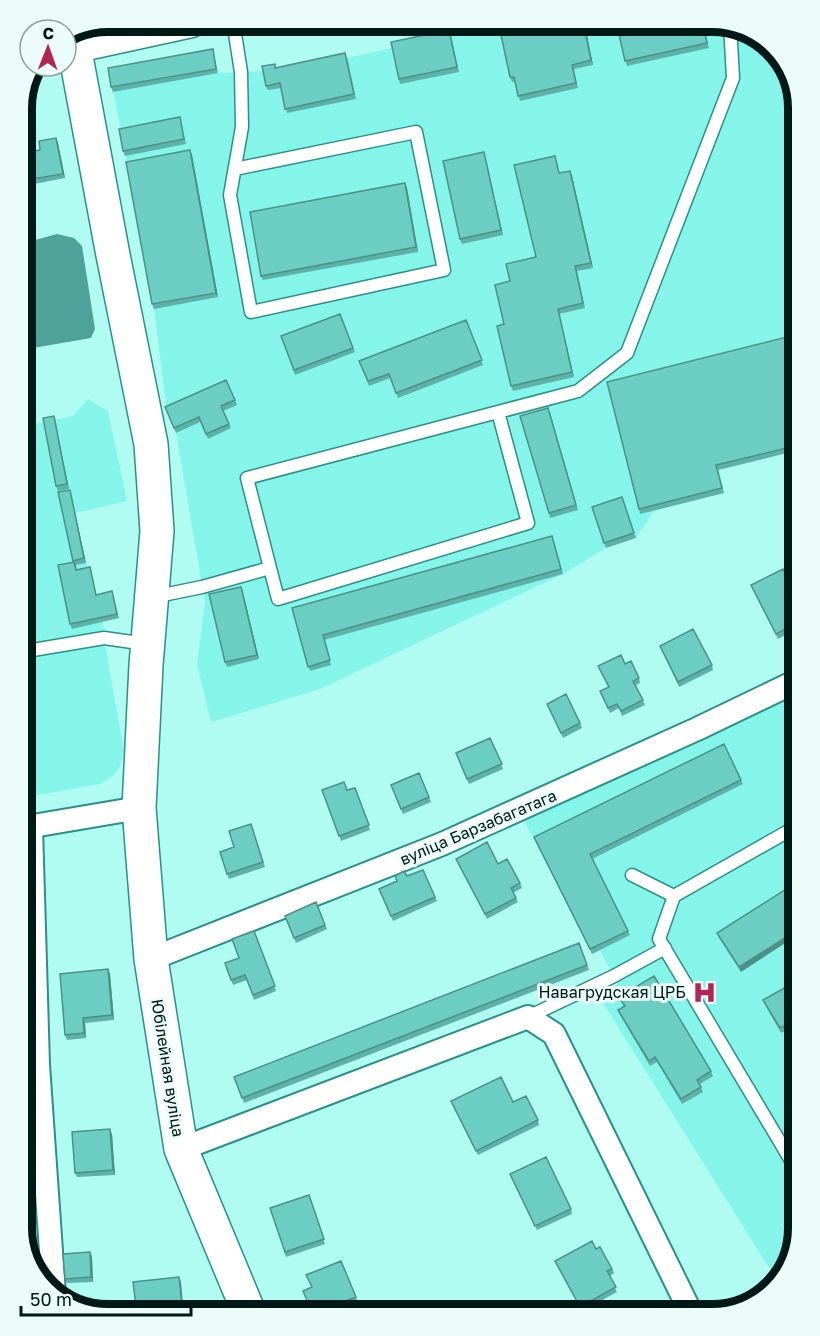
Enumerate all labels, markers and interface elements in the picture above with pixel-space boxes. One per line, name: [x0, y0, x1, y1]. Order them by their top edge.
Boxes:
north arrow: [18, 18, 78, 78]
text: С: [42, 23, 54, 43]
street label: вуліца Барзабагатага: [397, 785, 559, 869]
hospital icon: Навагрудская ЦРБ: [691, 979, 717, 1005]
place label: Навагрудская ЦРБ: [538, 982, 686, 1002]
street label: Юбілейная вуліца: [147, 998, 189, 1138]
scale bar: [21, 1279, 190, 1317]
text: 50 m: [30, 1288, 72, 1310]

